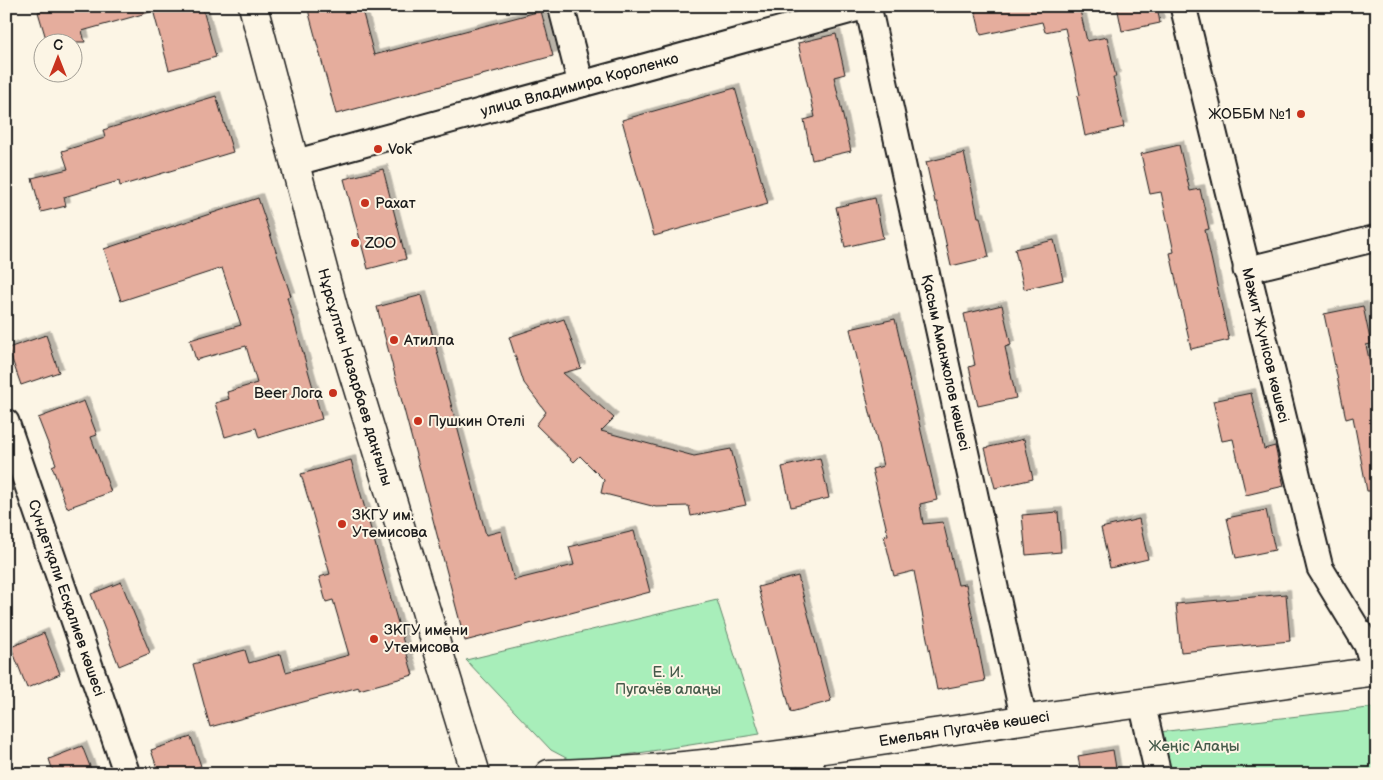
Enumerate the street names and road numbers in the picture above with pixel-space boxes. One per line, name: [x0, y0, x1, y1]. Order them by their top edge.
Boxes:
street label: улица Владимира Короленко: [479, 49, 681, 121]
street label: Нұрсұлтан Назарбаев даңғылы: [313, 266, 396, 488]
street label: Мәжит Жүнісов көшесі: [1237, 266, 1293, 425]
street label: Қасым Аманжолов көшесі: [917, 273, 974, 453]
street label: Сүндетқали Есқалиев көшесі: [23, 497, 109, 699]
street label: Емельян Пугачёв көшесі: [878, 707, 1051, 751]

